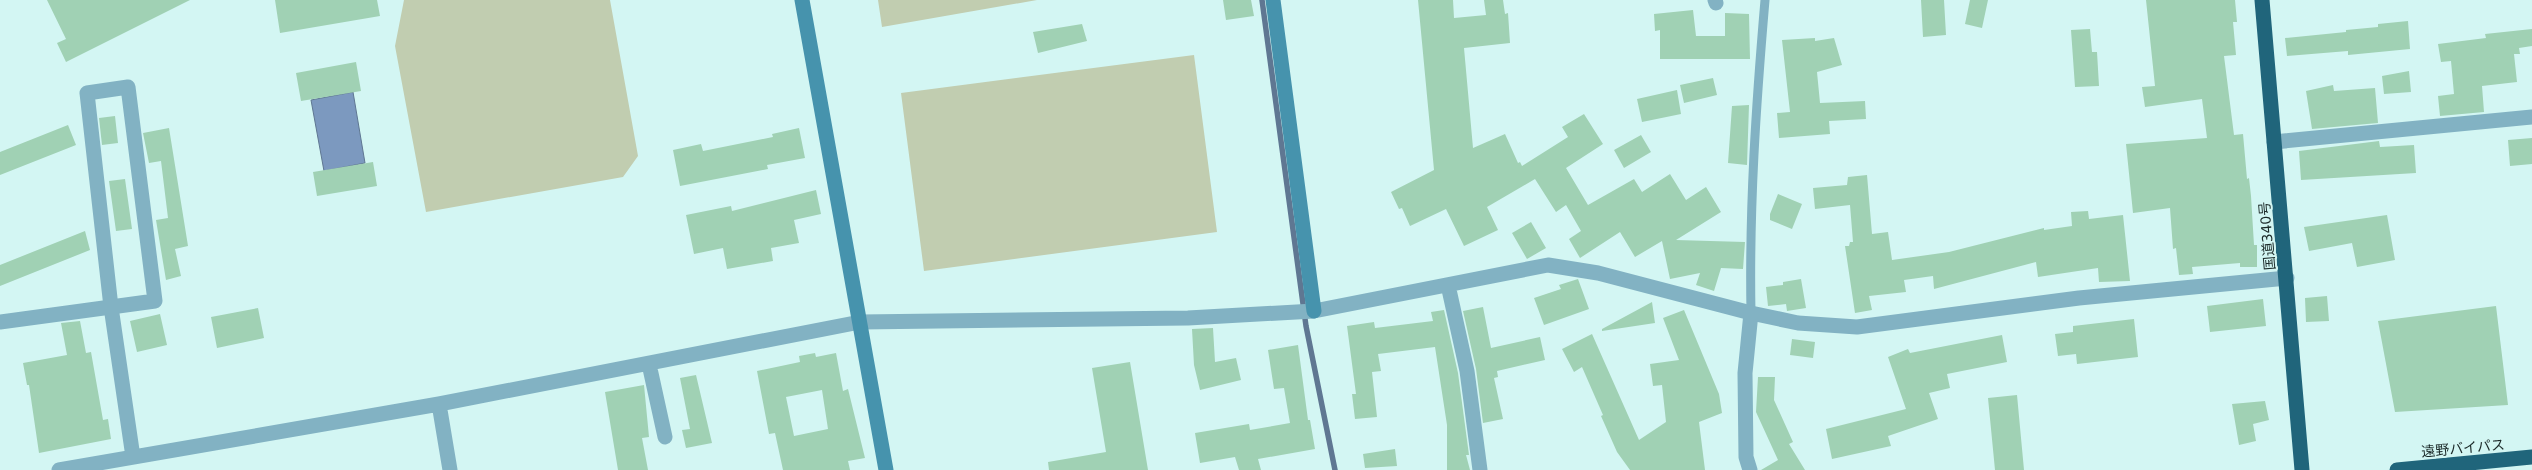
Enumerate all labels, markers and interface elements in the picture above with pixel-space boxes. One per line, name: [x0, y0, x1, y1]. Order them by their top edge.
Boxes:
street label: 国道340号: [2256, 201, 2278, 271]
street label: 遠野バイパス: [2421, 436, 2505, 460]

